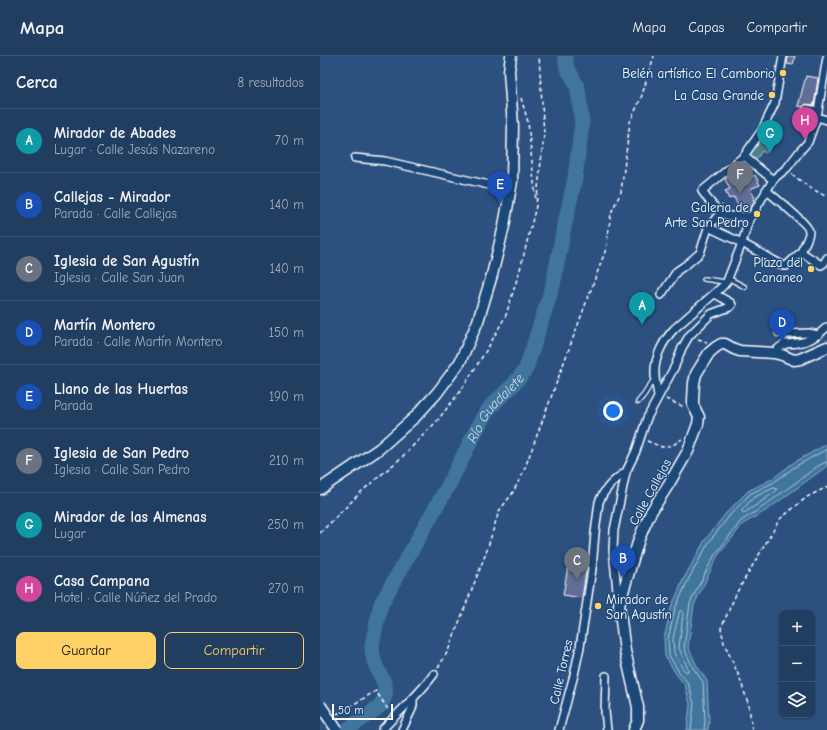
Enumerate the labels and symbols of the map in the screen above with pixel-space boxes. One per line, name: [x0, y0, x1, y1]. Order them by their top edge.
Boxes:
place label: Belén artístico El Camborio: [622, 66, 775, 81]
marker: Belén artístico El Camborio: [778, 68, 788, 78]
place label: La Casa Grande: [674, 88, 764, 103]
marker: La Casa Grande: [767, 90, 777, 100]
pin: H: [792, 107, 818, 140]
pin: G: [757, 120, 783, 153]
pin: F: [727, 161, 753, 194]
pin: E: [487, 171, 513, 204]
place label: Galeria de Arte San Pedro: [665, 200, 749, 230]
marker: Galeria de Arte San Pedro: [752, 209, 762, 219]
place label: Plaza del Cananeo: [754, 255, 803, 285]
marker: Plaza del Cananeo: [806, 264, 816, 274]
pin: A: [629, 292, 655, 325]
pin: D: [769, 309, 795, 342]
water label: Río Guadalete: [463, 370, 528, 445]
your location: [603, 401, 623, 421]
street label: Calle Callejas: [626, 456, 674, 528]
pin: B: [610, 545, 636, 578]
pin: C: [564, 547, 590, 580]
place label: Mirador de San Agustín: [606, 592, 672, 622]
marker: Mirador de San Agustín: [593, 601, 603, 611]
street label: Calle Torres: [546, 638, 576, 706]
scale bar: [332, 702, 393, 721]

